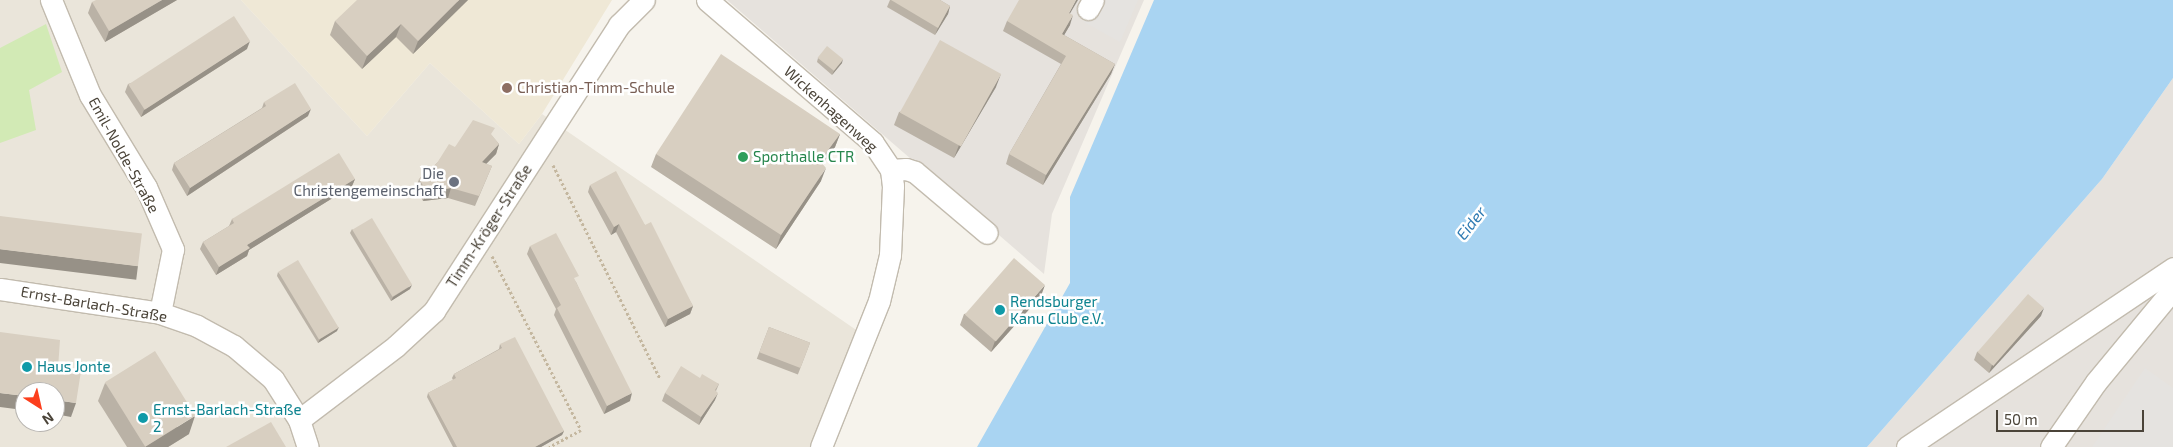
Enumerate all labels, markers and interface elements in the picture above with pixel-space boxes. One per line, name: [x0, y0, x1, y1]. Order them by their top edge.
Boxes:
street label: Wickenhagenweg: [780, 62, 882, 156]
place label: Christian-Timm-Schule: [517, 79, 675, 97]
marker: Christian-Timm-Schule: [501, 82, 513, 94]
street label: Emil-Nolde-Straße: [85, 94, 163, 216]
place label: Sporthalle CTR: [753, 148, 854, 166]
marker: Sporthalle CTR: [737, 151, 749, 163]
street label: Timm-Kröger-Straße: [442, 161, 536, 291]
place label: Die Christengemeinschaft: [294, 164, 444, 199]
marker: Die Christengemeinschaft: [448, 176, 460, 188]
water label: Eider: [1452, 203, 1490, 243]
street label: Ernst-Barlach-Straße: [19, 282, 169, 326]
place label: Rendsburger Kanu Club e.V.: [1010, 292, 1104, 327]
marker: Rendsburger Kanu Club e.V.: [994, 304, 1006, 316]
place label: Haus Jonte: [37, 358, 111, 376]
marker: Haus Jonte: [21, 361, 33, 373]
north arrow: [15, 382, 65, 432]
place label: Ernst-Barlach-Straße 2: [153, 400, 301, 435]
scale bar: [1998, 400, 2146, 432]
text: N: [39, 409, 57, 429]
text: 50 m: [2004, 410, 2038, 428]
marker: Ernst-Barlach-Straße 2: [137, 412, 149, 424]

